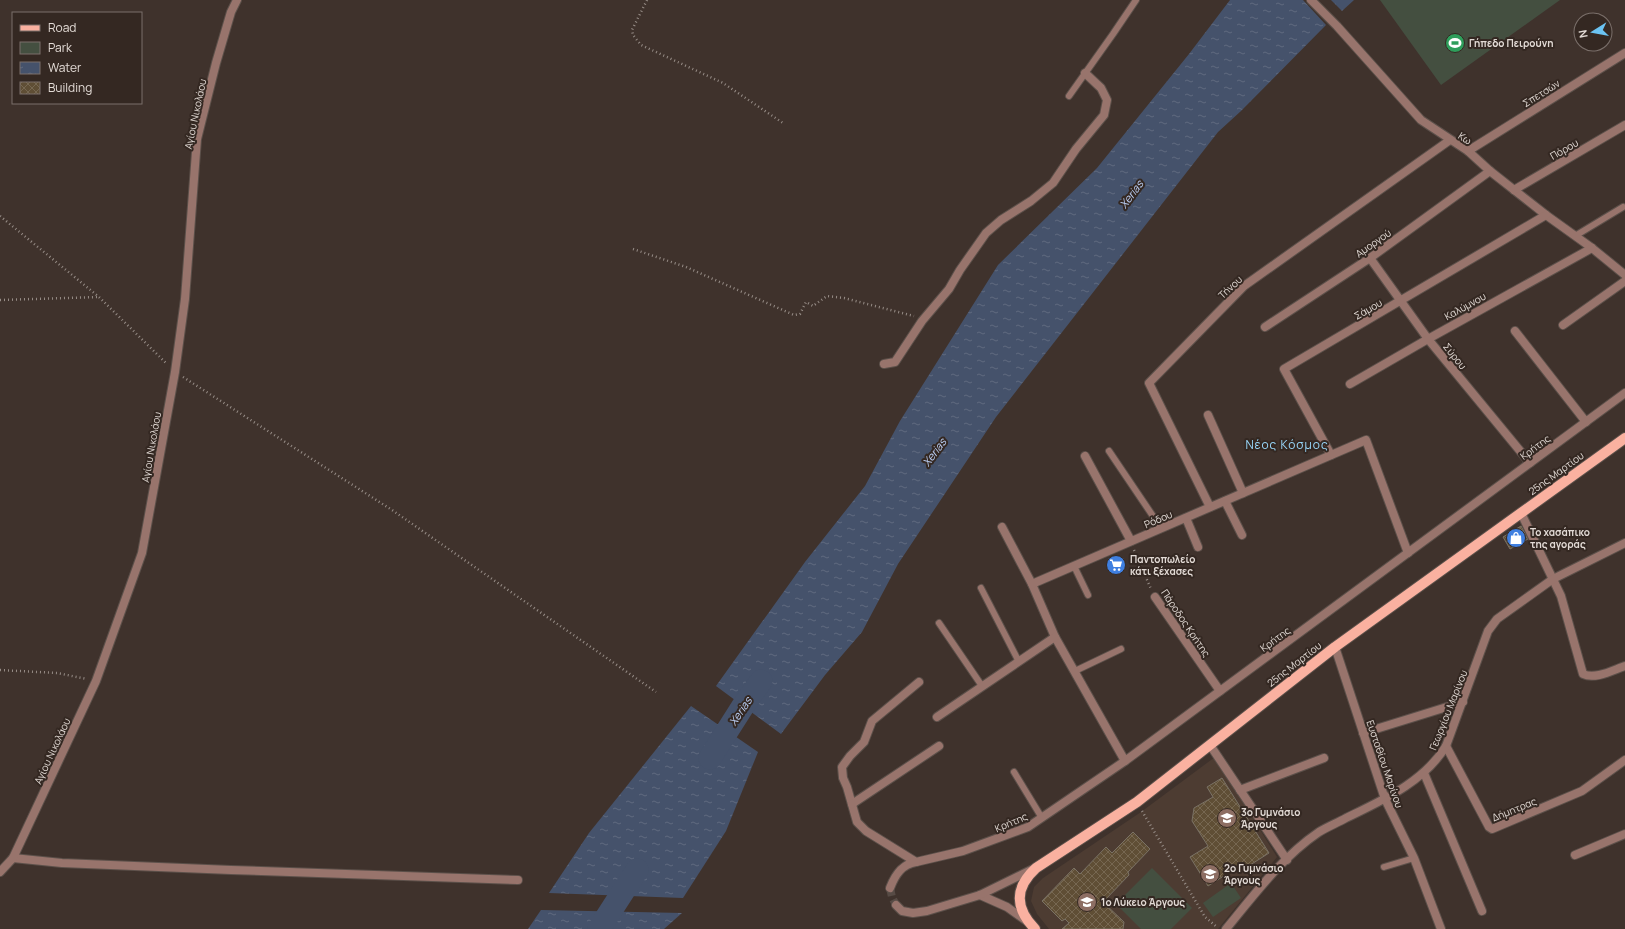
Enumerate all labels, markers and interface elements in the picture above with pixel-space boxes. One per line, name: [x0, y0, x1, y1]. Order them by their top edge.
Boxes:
legend: [12, 12, 142, 104]
north arrow: [1573, 12, 1613, 52]
text: Road: [48, 19, 76, 36]
text: N: [1575, 29, 1591, 39]
sports icon: Γήπεδο Πειρούνη: [1444, 32, 1466, 54]
place label: Γήπεδο Πειρούνη: [1469, 36, 1554, 50]
text: Park: [48, 39, 73, 56]
text: Water: [48, 59, 82, 76]
street label: Σπετσών: [1520, 76, 1562, 110]
street label: Αγίου Νικολάου: [181, 77, 209, 150]
text: Building: [48, 79, 92, 96]
street label: Κω: [1456, 129, 1475, 148]
street label: Πόρου: [1547, 135, 1581, 163]
water label: Xerias: [1116, 176, 1147, 211]
street label: Αμοργού: [1352, 225, 1394, 260]
street label: Τήνου: [1215, 272, 1245, 302]
street label: Καλύμνου: [1442, 289, 1488, 323]
street label: Σάμου: [1351, 295, 1385, 323]
street label: Σύρου: [1440, 340, 1470, 372]
street label: Αγίου Νικολάου: [138, 410, 164, 483]
street label: Κρήτης: [1517, 431, 1553, 463]
water label: Xerias: [919, 434, 950, 469]
district label: Νέος Κόσμος: [1245, 436, 1329, 453]
street label: 25ης Μαρτίου: [1525, 448, 1587, 498]
street label: Ρόδου: [1142, 507, 1175, 531]
place label: Το χασάπικο της αγοράς: [1530, 525, 1590, 551]
shop icon: Το χασάπικο της αγοράς: [1505, 527, 1527, 549]
place label: Παντοπωλείο κάτι ξέχασες: [1130, 552, 1196, 578]
supermarket icon: Παντοπωλείο κάτι ξέχασες: [1105, 554, 1127, 576]
street label: Πάροδος Κρήτης: [1158, 586, 1214, 660]
street label: Κρήτης: [1257, 623, 1293, 655]
street label: 25ης Μαρτίου: [1264, 638, 1324, 690]
street label: Γεωργίου Μαρίνου: [1426, 668, 1471, 752]
water label: Xerias: [725, 693, 756, 728]
street label: Αγίου Νικολάου: [31, 715, 74, 786]
street label: Ευσταθίου Μαρίνου: [1363, 718, 1407, 810]
street label: Δήμητρας: [1490, 794, 1539, 824]
place label: 3ο Γυμνάσιο Άργους: [1241, 805, 1300, 831]
school or university icon: 3ο Γυμνάσιο Άργους: [1216, 807, 1238, 829]
street label: Κρήτης: [992, 809, 1030, 835]
place label: 2ο Γυμνάσιο Άργους: [1224, 861, 1284, 887]
school or university icon: 2ο Γυμνάσιο Άργους: [1199, 863, 1221, 885]
school or university icon: 1ο Λύκειο Άργους: [1076, 891, 1098, 913]
place label: 1ο Λύκειο Άργους: [1101, 895, 1185, 909]

